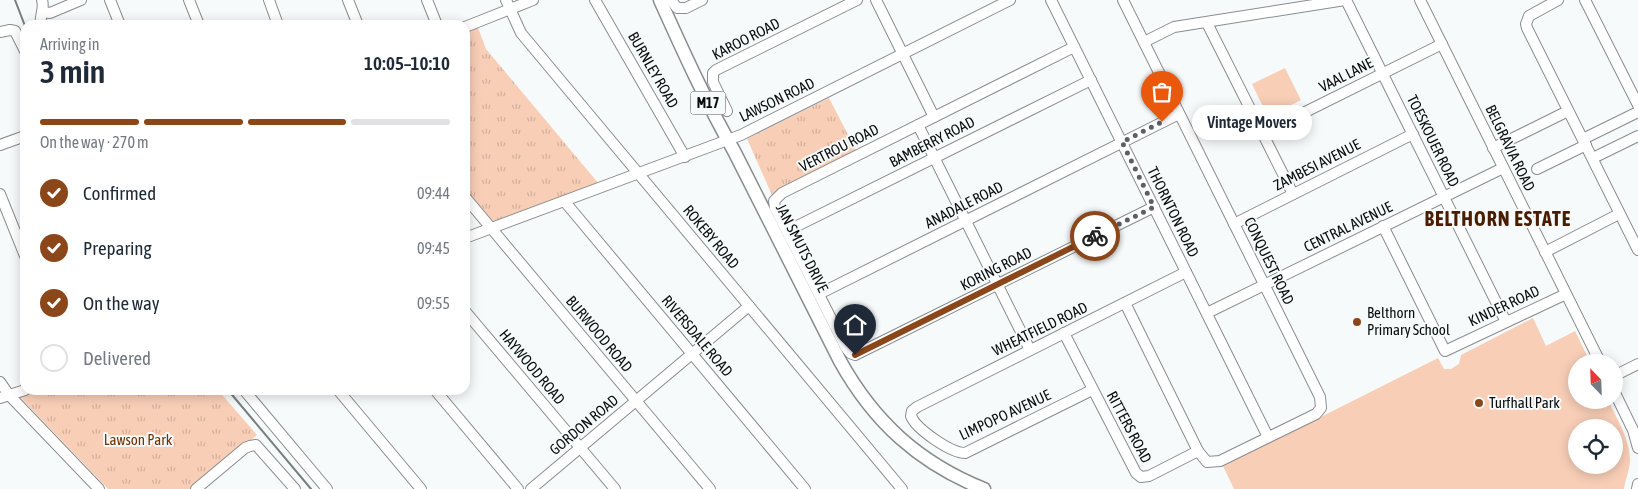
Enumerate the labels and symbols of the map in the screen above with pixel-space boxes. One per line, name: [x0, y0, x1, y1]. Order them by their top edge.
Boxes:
street label: KAROO ROAD: [709, 14, 782, 63]
street label: BURNLEY ROAD: [625, 29, 682, 111]
street label: VAAL LANE: [1316, 54, 1376, 95]
pin: [1141, 71, 1183, 122]
street label: LAWSON ROAD: [736, 74, 817, 125]
road number: M17: [690, 92, 726, 115]
street label: TOESKOUER ROAD: [1404, 92, 1463, 189]
street label: BELGRAVIA ROAD: [1482, 102, 1539, 194]
callout: Vintage Movers: [1192, 104, 1312, 140]
street label: BAMBERRY ROAD: [886, 113, 977, 170]
street label: VERTROU ROAD: [796, 120, 881, 175]
street label: ZAMBESI AVENUE: [1271, 135, 1363, 194]
street label: THORNTON ROAD: [1144, 164, 1203, 260]
street label: ANADALE ROAD: [922, 178, 1006, 232]
street label: CENTRAL AVENUE: [1301, 198, 1395, 255]
street label: JAN SMUTS DRIVE: [773, 201, 832, 295]
street label: ROKEBY ROAD: [680, 202, 743, 272]
district label: BELTHORN ESTATE: [1425, 207, 1571, 230]
courier: [1070, 211, 1120, 261]
street label: CONQUEST ROAD: [1241, 214, 1298, 307]
street label: KORING ROAD: [957, 243, 1034, 294]
street label: KINDER ROAD: [1466, 282, 1542, 329]
street label: BURWOOD ROAD: [563, 292, 636, 375]
street label: RIVERSDALE ROAD: [658, 292, 736, 380]
street label: WHEATFIELD ROAD: [989, 298, 1090, 359]
pin: [834, 304, 876, 355]
place label: Belthorn Primary School: [1367, 304, 1450, 338]
marker: Belthorn Primary School: [1351, 316, 1363, 328]
street label: HAYWOOD ROAD: [496, 326, 569, 408]
north arrow: [1568, 354, 1622, 409]
street label: LIMPOPO AVENUE: [956, 386, 1054, 443]
street label: RITTERS ROAD: [1103, 388, 1155, 465]
street label: GORDON ROAD: [546, 391, 621, 458]
place label: Turfhall Park: [1489, 394, 1560, 411]
marker: Turfhall Park: [1473, 397, 1485, 409]
park label: Lawson Park: [104, 431, 173, 448]

